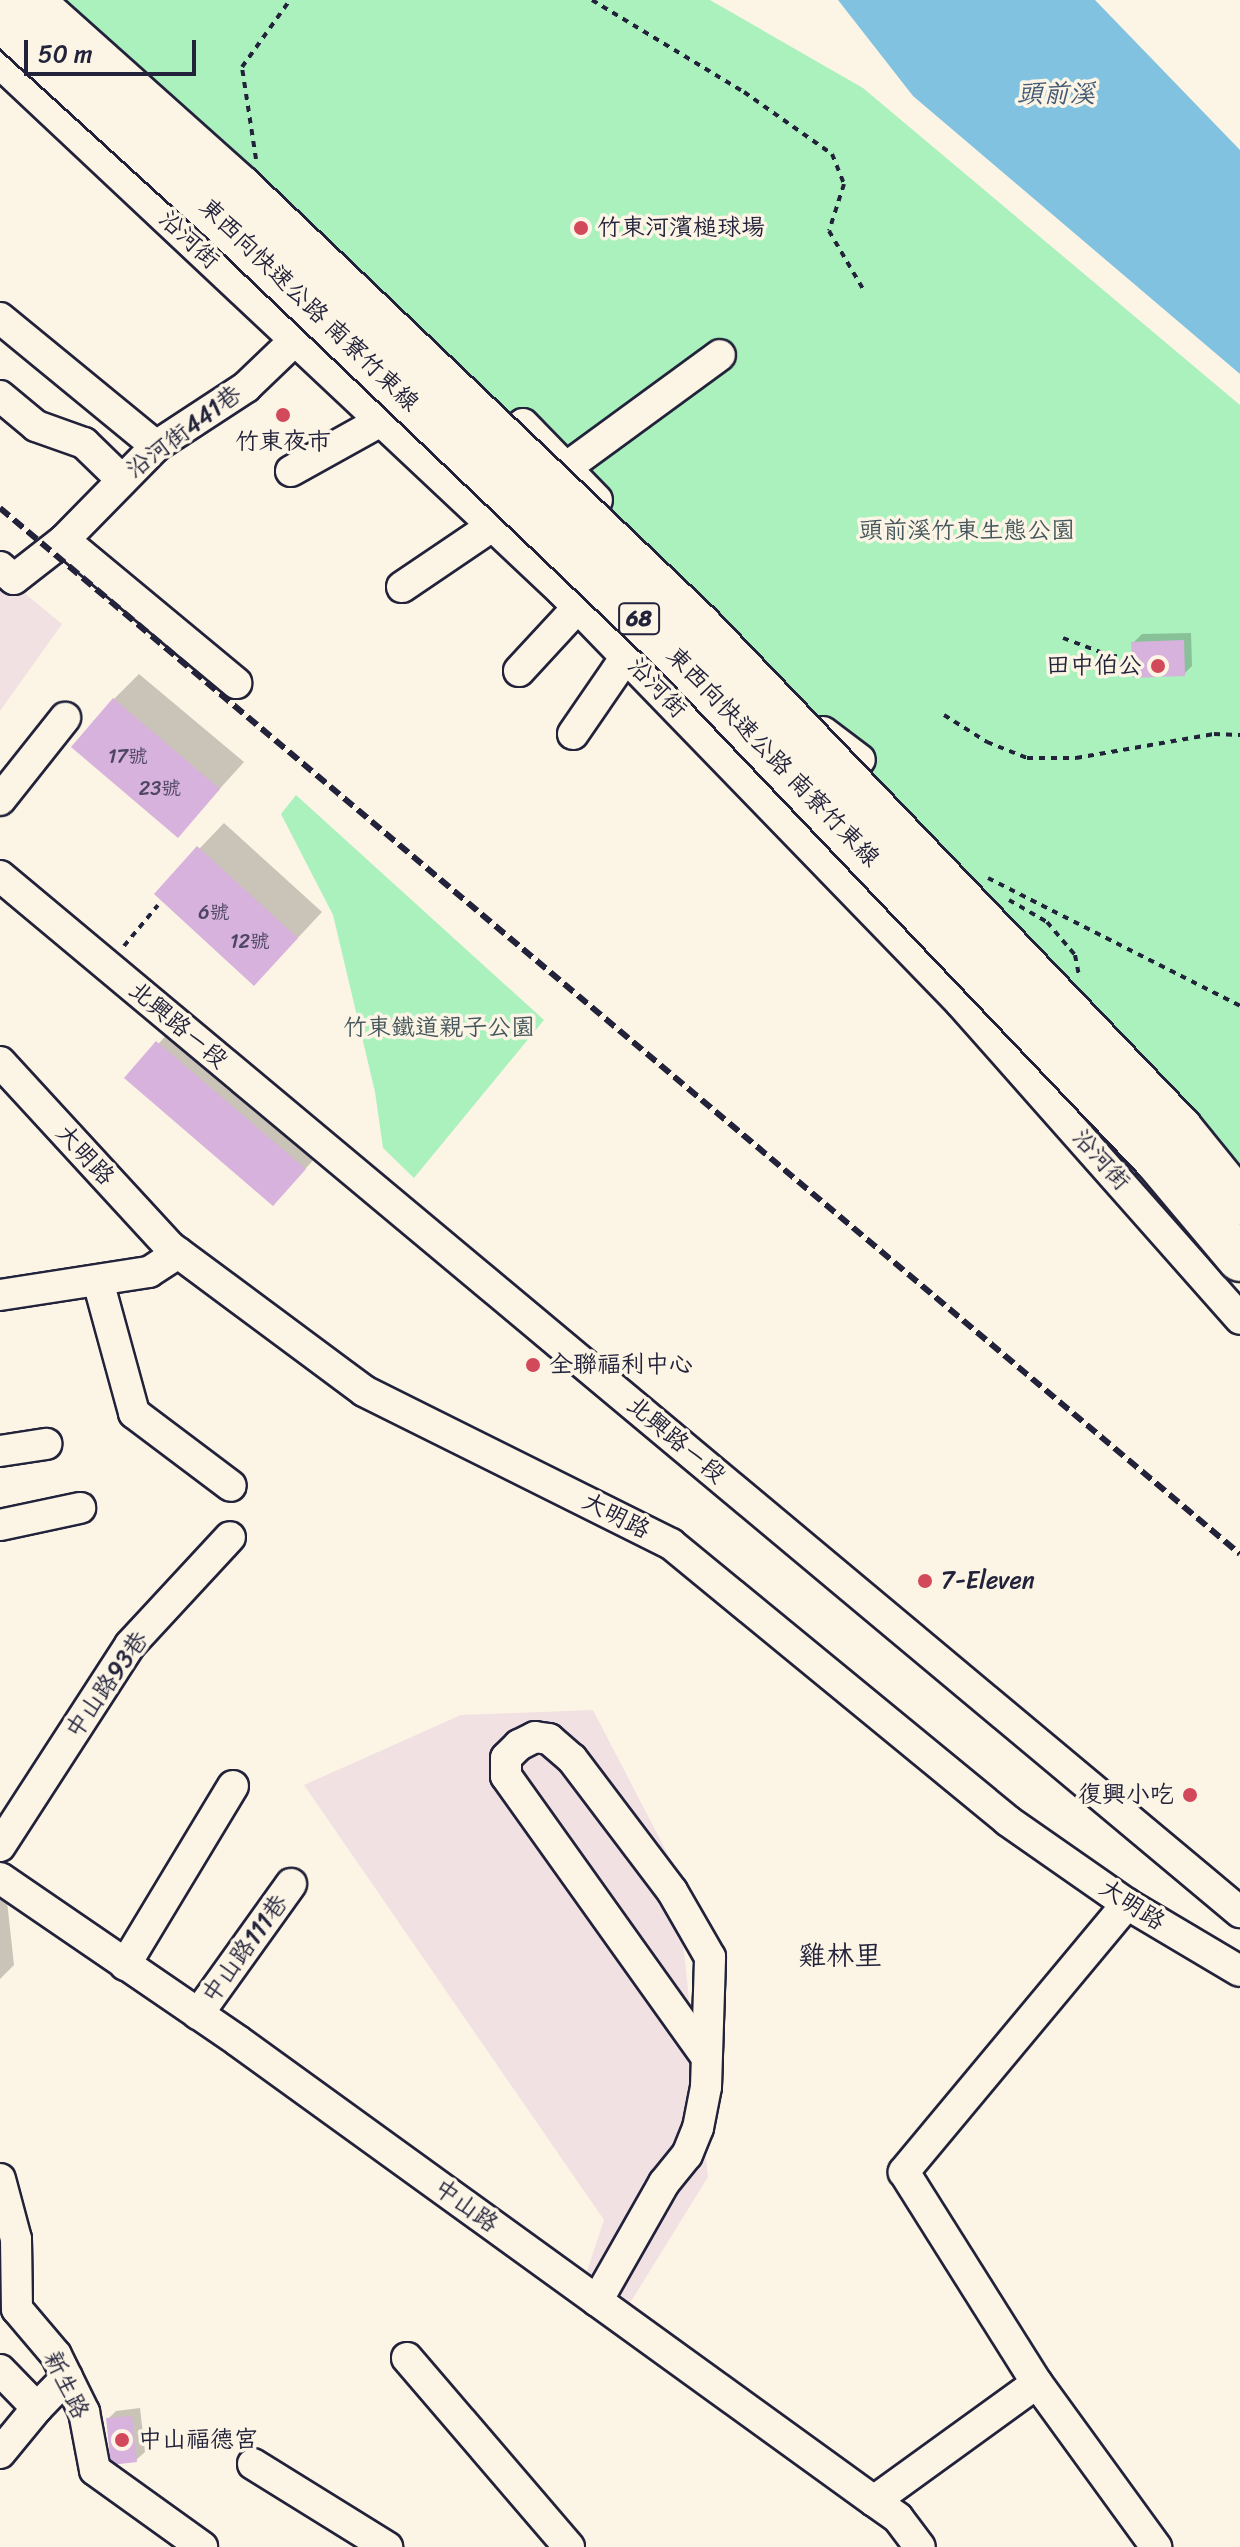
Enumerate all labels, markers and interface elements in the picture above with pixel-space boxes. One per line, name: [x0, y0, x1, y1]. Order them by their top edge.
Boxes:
scale bar: [28, 24, 200, 74]
text: 50 m: [38, 33, 93, 75]
water label: 頭前溪: [1017, 78, 1095, 110]
street label: 東西向快速公路 南寮竹東線: [193, 192, 425, 418]
street label: 沿河街: [153, 205, 225, 275]
place label: 竹東河濱槌球場: [597, 214, 765, 242]
marker: 竹東河濱槌球場: [572, 219, 590, 237]
street label: 沿河街441巷: [121, 379, 247, 485]
marker: 竹東夜市: [274, 406, 292, 424]
place label: 竹東夜市: [235, 428, 331, 456]
park label: 頭前溪竹東生態公園: [859, 517, 1075, 545]
road number: 68: [617, 601, 661, 637]
street label: 東西向快速公路 南寮竹東線: [660, 641, 886, 873]
street label: 沿河街: [622, 652, 692, 724]
place label: 田中伯公: [1046, 652, 1142, 680]
marker: 田中伯公: [1149, 657, 1167, 675]
house number: 17號: [108, 744, 148, 768]
house number: 23號: [139, 776, 181, 800]
house number: 6號: [198, 900, 230, 924]
house number: 12號: [230, 929, 270, 953]
street label: 北興路ㄧ段: [123, 975, 233, 1075]
park label: 竹東鐵道親子公園: [343, 1014, 535, 1042]
street label: 大明路: [50, 1119, 120, 1191]
street label: 沿河街: [1066, 1124, 1136, 1196]
place label: 全聯福利中心: [549, 1351, 693, 1379]
marker: 全聯福利中心: [524, 1356, 542, 1374]
street label: 北興路ㄧ段: [621, 1390, 731, 1490]
street label: 大明路: [577, 1487, 655, 1545]
place label: 7-Eleven: [941, 1567, 1035, 1595]
marker: 7-Eleven: [916, 1572, 934, 1590]
street label: 中山路93巷: [60, 1626, 154, 1744]
place label: 復興小吃: [1078, 1781, 1174, 1809]
marker: 復興小吃: [1181, 1786, 1199, 1804]
street label: 大明路: [1094, 1873, 1170, 1937]
street label: 中山路111巷: [196, 1889, 294, 2009]
district label: 雞林里: [798, 1939, 882, 1973]
street label: 中山路: [428, 2173, 504, 2239]
street label: 新生路: [37, 2346, 95, 2424]
place label: 中山福德宮: [138, 2426, 258, 2454]
marker: 中山福德宮: [113, 2431, 131, 2449]

